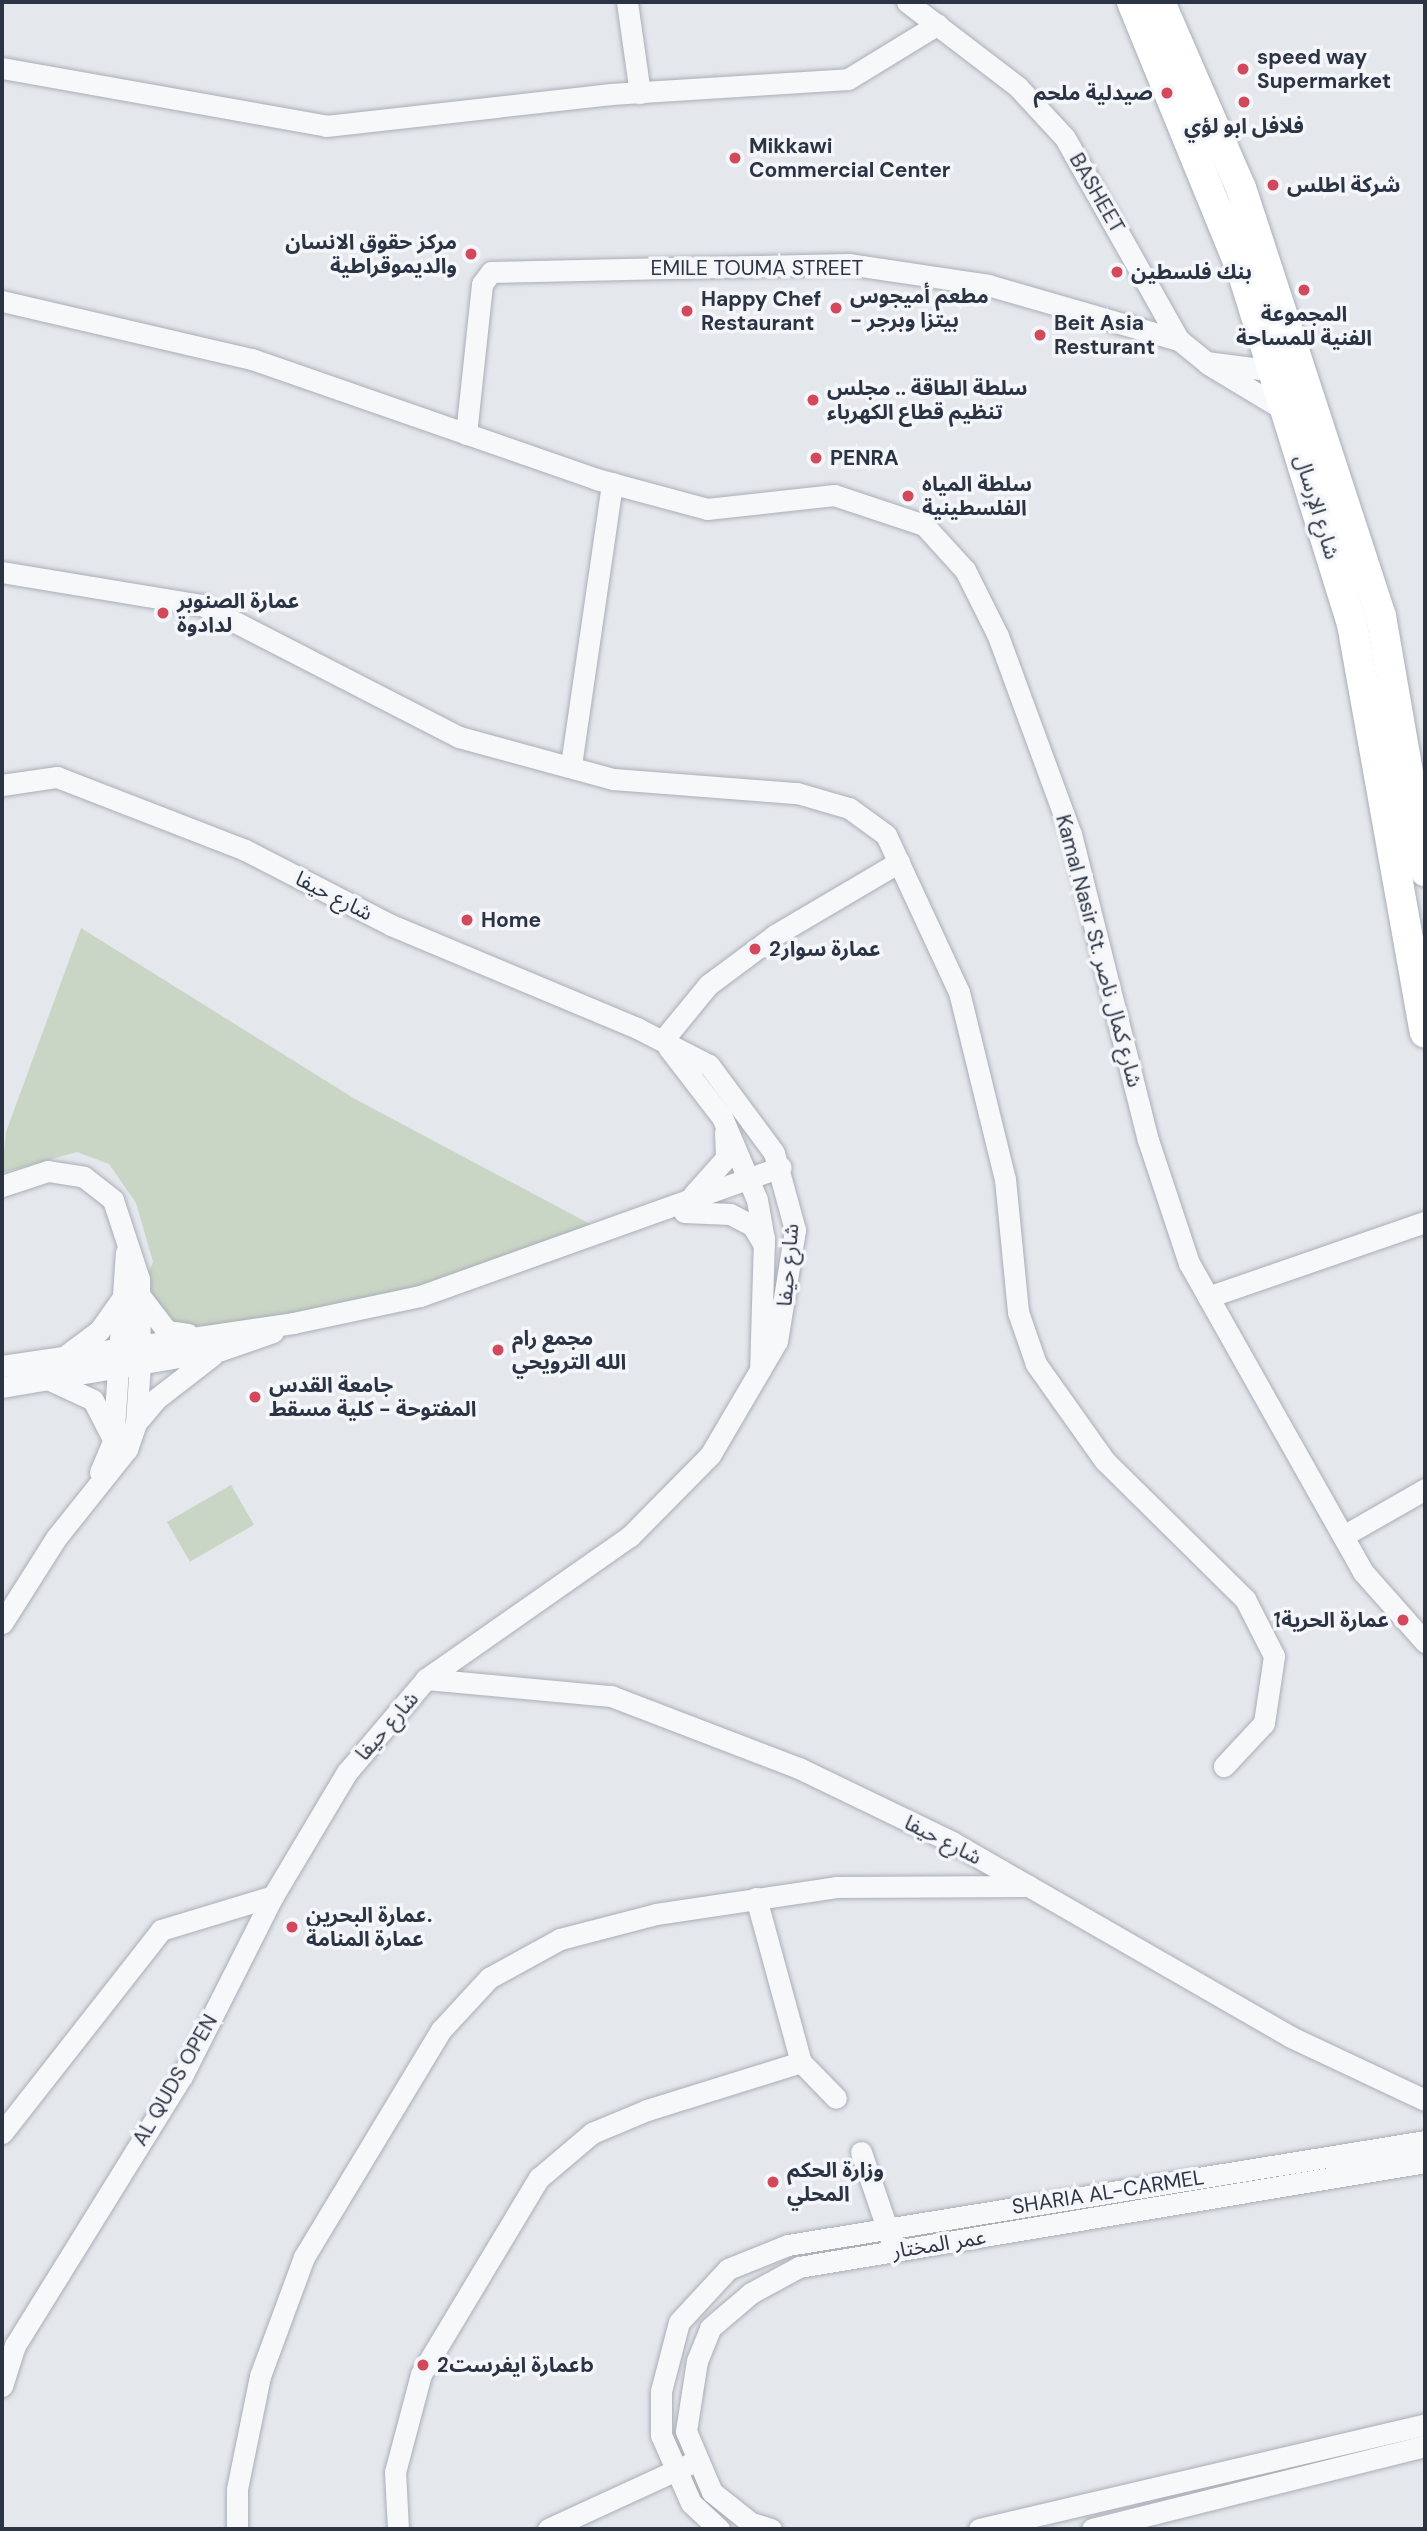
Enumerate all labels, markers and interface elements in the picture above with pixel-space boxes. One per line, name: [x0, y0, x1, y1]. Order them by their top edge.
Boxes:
place label: speed way Supermarket: [1257, 44, 1391, 94]
marker: speed way Supermarket: [1235, 61, 1251, 77]
place label: صيدلية ملحم: [1033, 80, 1153, 106]
marker: صيدلية ملحم: [1159, 85, 1175, 101]
marker: فلافل ابو لؤي: [1236, 94, 1252, 110]
place label: فلافل ابو لؤي: [1184, 113, 1304, 139]
place label: Mikkawi Commercial Center: [749, 133, 950, 183]
street label: BASHEET: [1064, 148, 1130, 238]
marker: Mikkawi Commercial Center: [727, 150, 743, 166]
place label: شركة اطلس: [1287, 172, 1400, 198]
marker: شركة اطلس: [1265, 177, 1281, 193]
place label: مركز حقوق الانسان والديموقراطية: [285, 229, 457, 279]
marker: مركز حقوق الانسان والديموقراطية: [463, 246, 479, 262]
street label: EMILE TOUMA STREET: [651, 255, 863, 281]
place label: بنك فلسطين: [1131, 259, 1252, 285]
marker: بنك فلسطين: [1109, 264, 1125, 280]
marker: المجموعة الفنية للمساحة: [1296, 282, 1312, 298]
place label: مطعم أميجوس - بيتزا وبرجر: [850, 283, 989, 333]
place label: Happy Chef Restaurant: [701, 286, 821, 336]
marker: مطعم أميجوس - بيتزا وبرجر: [828, 300, 844, 316]
place label: المجموعة الفنية للمساحة: [1236, 301, 1372, 351]
marker: Happy Chef Restaurant: [679, 303, 695, 319]
place label: Beit Asia Resturant: [1054, 310, 1155, 360]
marker: Beit Asia Resturant: [1032, 327, 1048, 343]
place label: سلطة الطاقة .. مجلس تنظيم قطاع الكهرباء: [827, 375, 1028, 425]
marker: سلطة الطاقة .. مجلس تنظيم قطاع الكهرباء: [805, 392, 821, 408]
place label: PENRA: [830, 445, 899, 471]
marker: PENRA: [808, 450, 824, 466]
street label: شارع الإرسال: [1289, 452, 1345, 562]
place label: سلطة المياه الفلسطينية: [922, 471, 1032, 521]
marker: سلطة المياه الفلسطينية: [900, 488, 916, 504]
place label: عمارة الصنوبر لدادوة: [177, 588, 299, 638]
marker: عمارة الصنوبر لدادوة: [155, 605, 171, 621]
street label: Kamal Nasir St. شارع كمال ناصر: [1050, 812, 1148, 1090]
street label: شارع حيفا: [291, 866, 377, 926]
place label: Home: [481, 907, 541, 933]
marker: Home: [459, 912, 475, 928]
place label: عمارة سوار2: [769, 936, 880, 962]
marker: عمارة سوار2: [747, 941, 763, 957]
street label: شارع حيفا: [772, 1222, 804, 1308]
place label: مجمع رام الله الترويحي: [512, 1325, 626, 1375]
marker: مجمع رام الله الترويحي: [490, 1342, 506, 1358]
place label: جامعة القدس المفتوحة - كلية مسقط: [269, 1372, 476, 1422]
marker: جامعة القدس المفتوحة - كلية مسقط: [247, 1389, 263, 1405]
place label: عمارة الحرية1: [1274, 1607, 1389, 1633]
marker: عمارة الحرية1: [1395, 1612, 1411, 1628]
street label: شارع حيفا: [350, 1686, 424, 1766]
street label: شارع حيفا: [900, 1810, 986, 1870]
place label: عمارة البحرين. عمارة المنامة: [306, 1902, 432, 1952]
marker: عمارة البحرين. عمارة المنامة: [284, 1919, 300, 1935]
street label: AL QUDS OPEN: [127, 2010, 223, 2150]
place label: وزارة الحكم المحلي: [787, 2157, 884, 2207]
street label: SHARIA AL-CARMEL: [1010, 2164, 1206, 2220]
marker: وزارة الحكم المحلي: [765, 2174, 781, 2190]
street label: عمر المختار: [890, 2224, 988, 2264]
place label: عمارة ايفرست2b: [437, 2352, 594, 2378]
marker: عمارة ايفرست2b: [415, 2357, 431, 2373]

